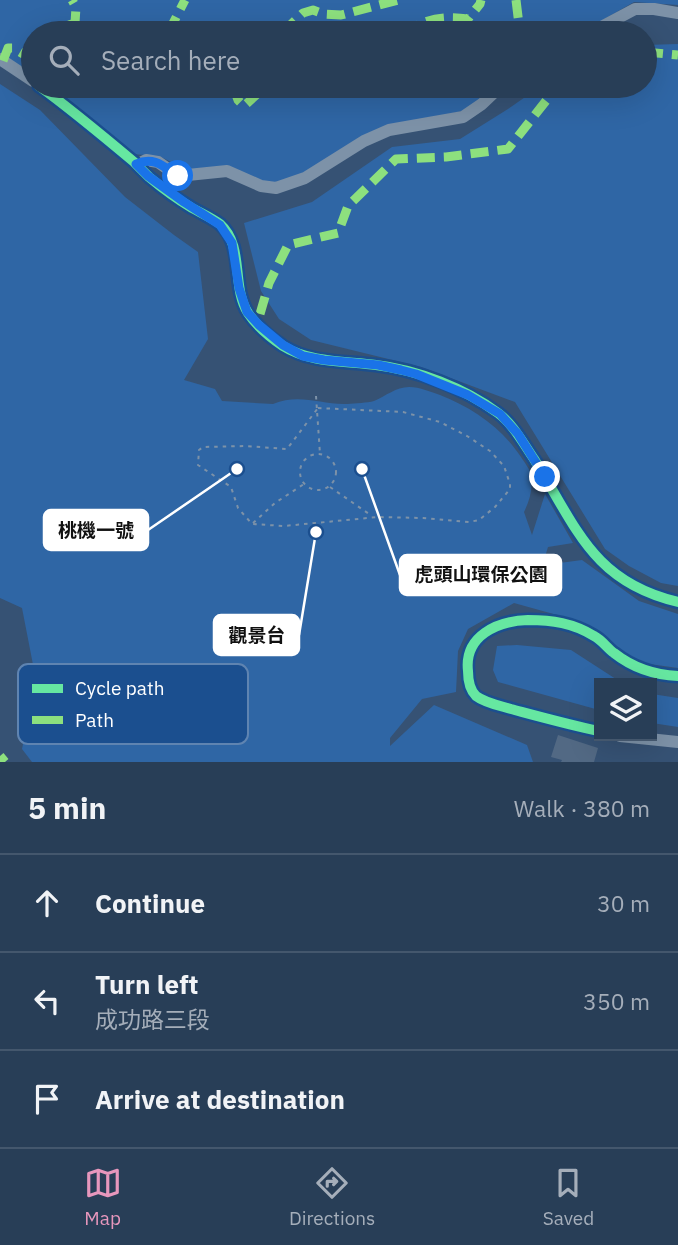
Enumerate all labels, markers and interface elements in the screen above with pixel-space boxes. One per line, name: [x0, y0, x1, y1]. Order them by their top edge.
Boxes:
search box: [21, 21, 657, 98]
icon: search: [45, 41, 83, 79]
text: Search here: [101, 43, 240, 77]
route start: [162, 160, 193, 191]
route end: [529, 461, 560, 492]
callout: 桃機一號: [44, 510, 148, 550]
text: 桃機一號: [58, 518, 134, 542]
callout: 虎頭山環保公園: [400, 555, 561, 595]
text: 虎頭山環保公園: [414, 562, 548, 586]
callout: 觀景台: [214, 615, 299, 655]
text: 觀景台: [228, 623, 286, 647]
legend: [18, 664, 248, 744]
text: Cycle path: [75, 676, 164, 700]
map controls: [594, 678, 657, 741]
button: layers: [594, 678, 657, 741]
text: Path: [75, 708, 114, 732]
text: 5 min: [28, 788, 106, 827]
text: Walk · 380 m: [514, 793, 650, 823]
icon: ahead: [28, 884, 66, 922]
text: Continue: [95, 886, 205, 920]
text: 30 m: [597, 888, 650, 918]
text: Turn left: [95, 967, 198, 1001]
icon: left: [28, 982, 66, 1020]
text: 350 m: [583, 986, 650, 1016]
text: 成功路三段: [95, 1004, 210, 1034]
icon: arrive: [28, 1080, 66, 1118]
text: Arrive at destination: [95, 1082, 345, 1116]
tab: Map: [84, 1164, 122, 1230]
tab: Directions: [289, 1164, 375, 1230]
tab: Saved: [543, 1164, 594, 1230]

